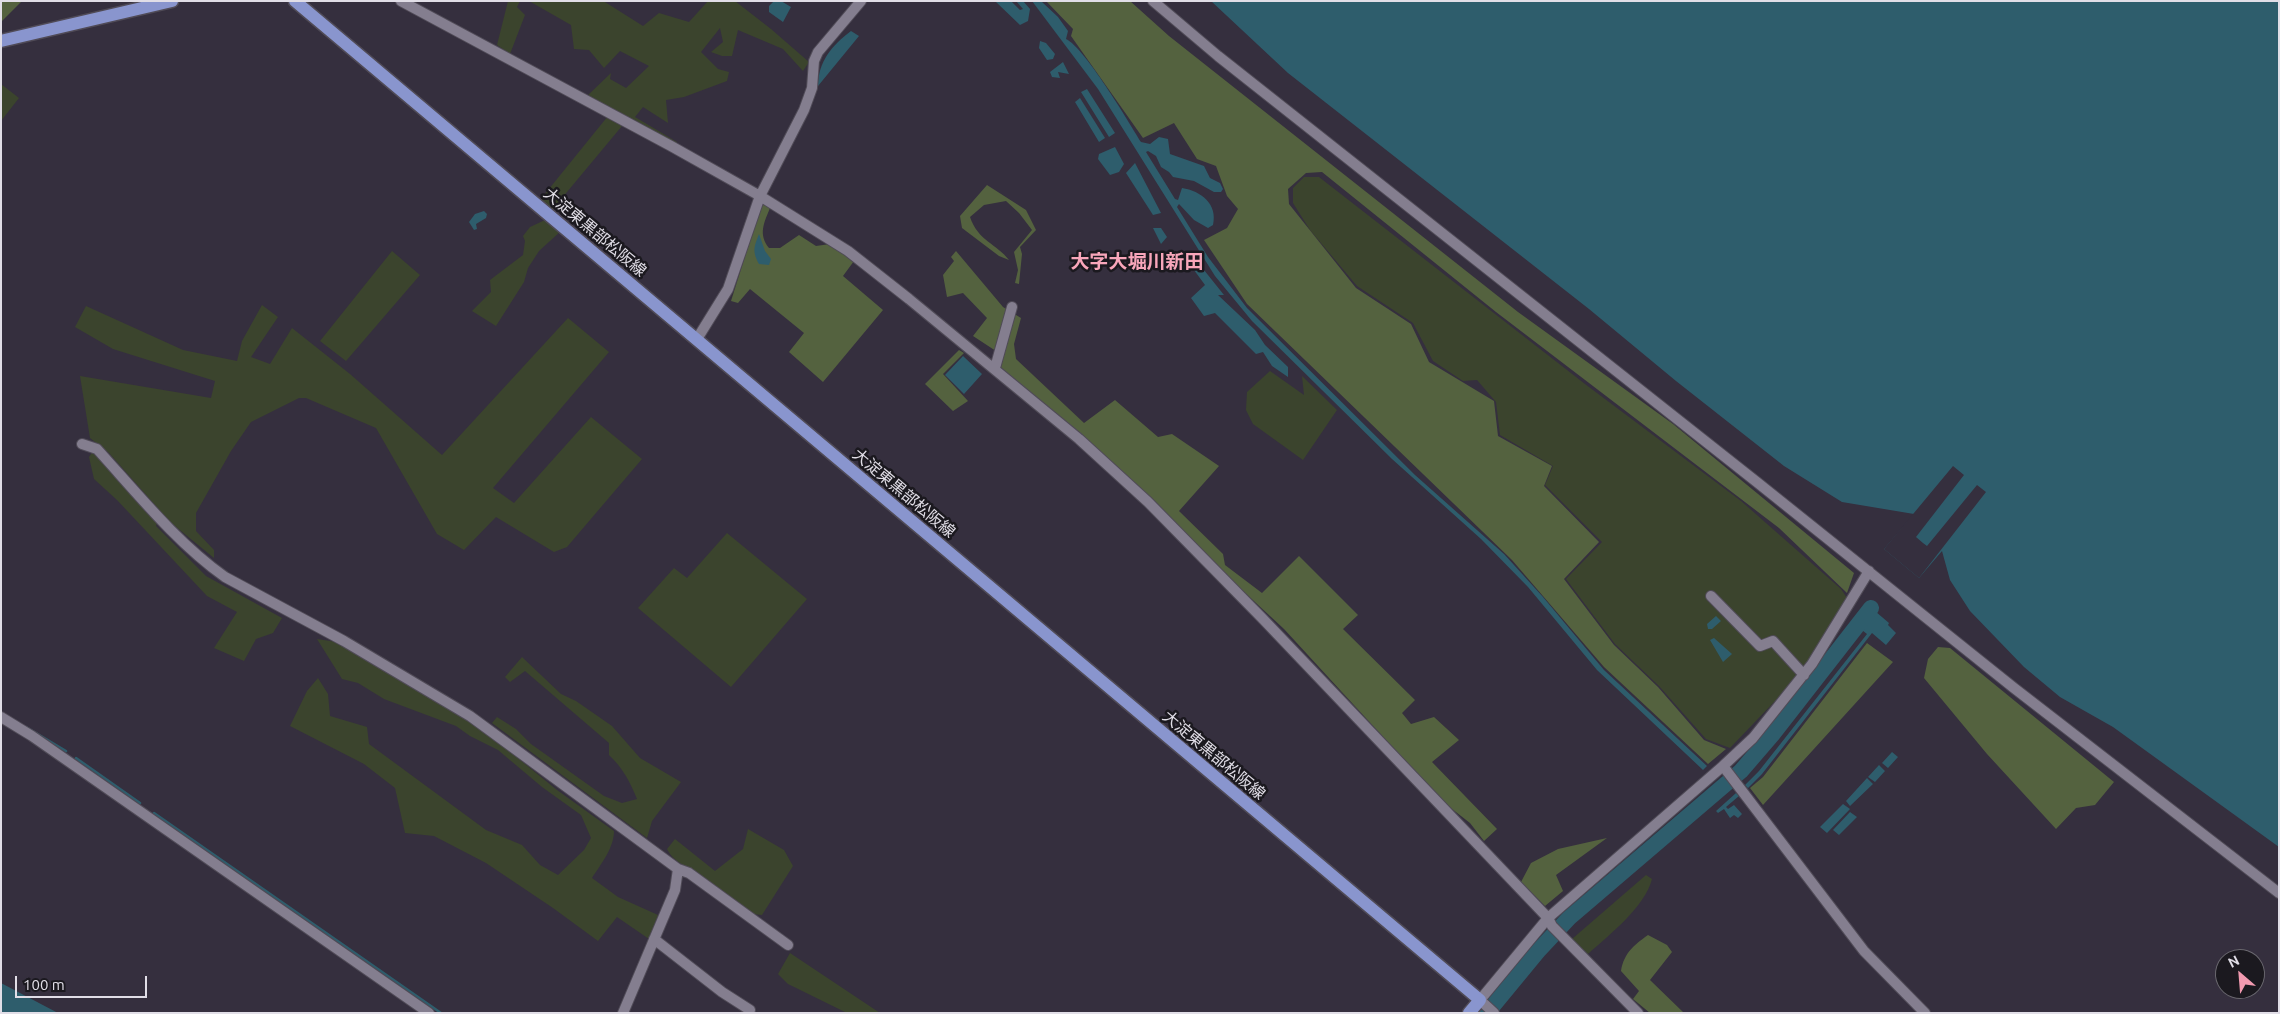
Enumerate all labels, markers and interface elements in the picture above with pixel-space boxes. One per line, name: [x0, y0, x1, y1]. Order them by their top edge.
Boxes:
street label: 大淀東黒部松阪線: [540, 184, 650, 280]
district label: 大字大堀川新田: [1071, 251, 1203, 273]
street label: 大淀東黒部松阪線: [849, 445, 959, 541]
street label: 大淀東黒部松阪線: [1159, 707, 1269, 803]
north arrow: [2215, 949, 2265, 999]
text: N: [2225, 952, 2242, 971]
scale bar: [18, 966, 150, 998]
text: 100 m: [23, 976, 65, 993]

